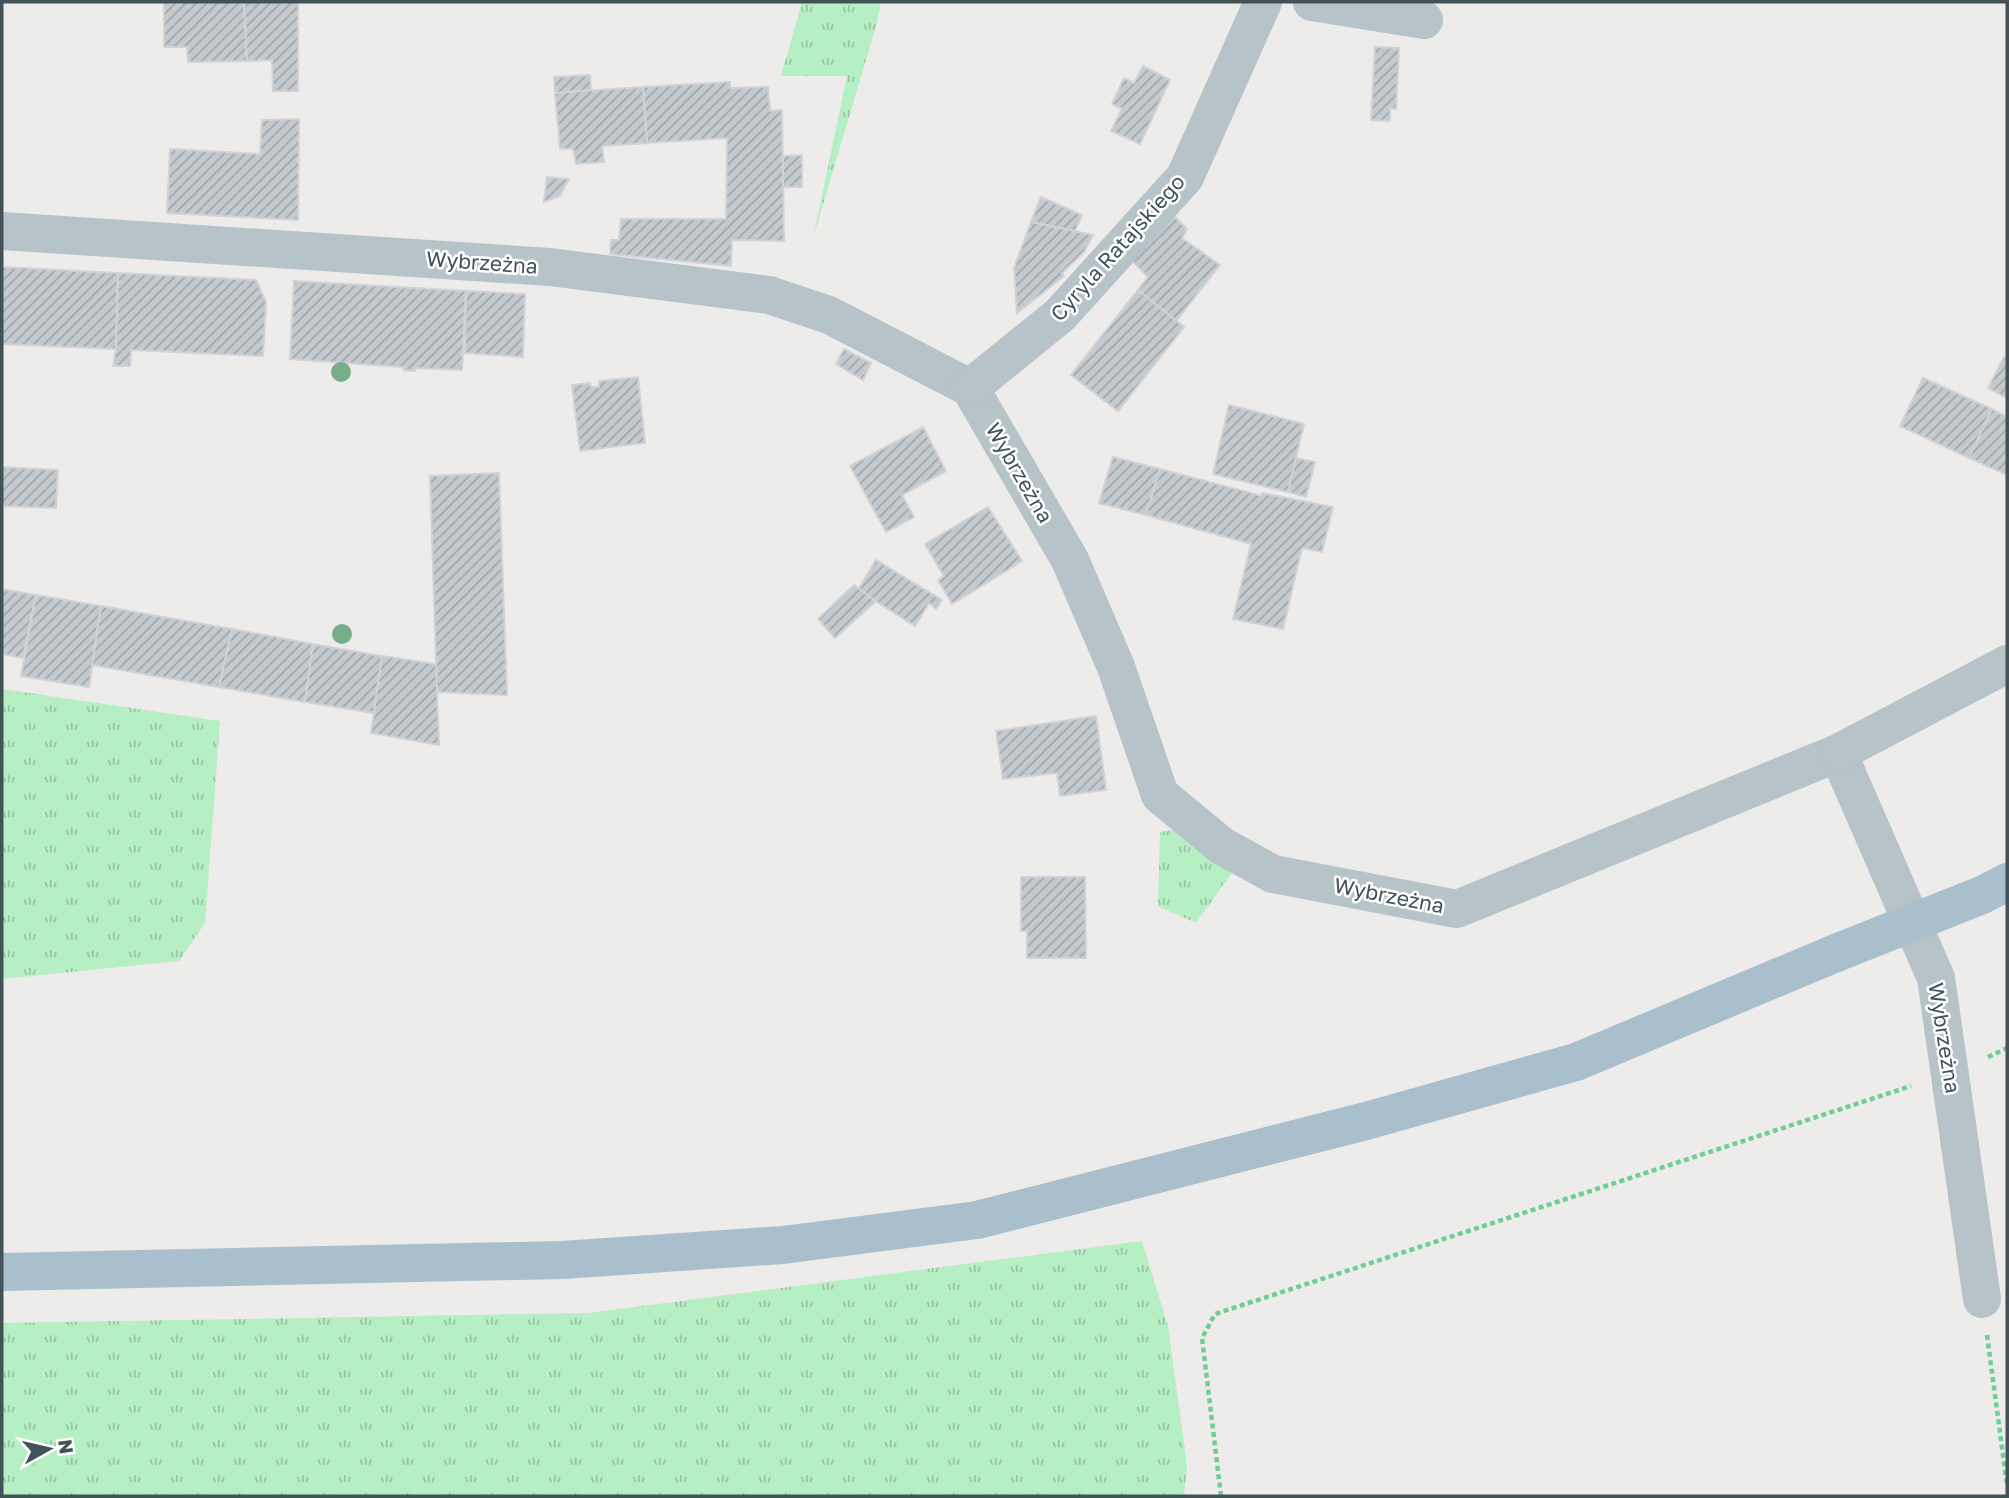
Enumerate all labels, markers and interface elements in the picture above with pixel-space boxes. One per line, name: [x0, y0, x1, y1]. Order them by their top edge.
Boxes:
street label: Cyryla Ratajskiego: [1045, 169, 1190, 326]
street label: Wybrzeżna: [425, 245, 539, 279]
street label: Wybrzeżna: [981, 418, 1059, 527]
street label: Wybrzeżna: [1332, 872, 1446, 918]
street label: Wybrzeżna: [1923, 981, 1967, 1095]
north arrow: [14, 1414, 84, 1484]
text: N: [54, 1438, 79, 1455]

